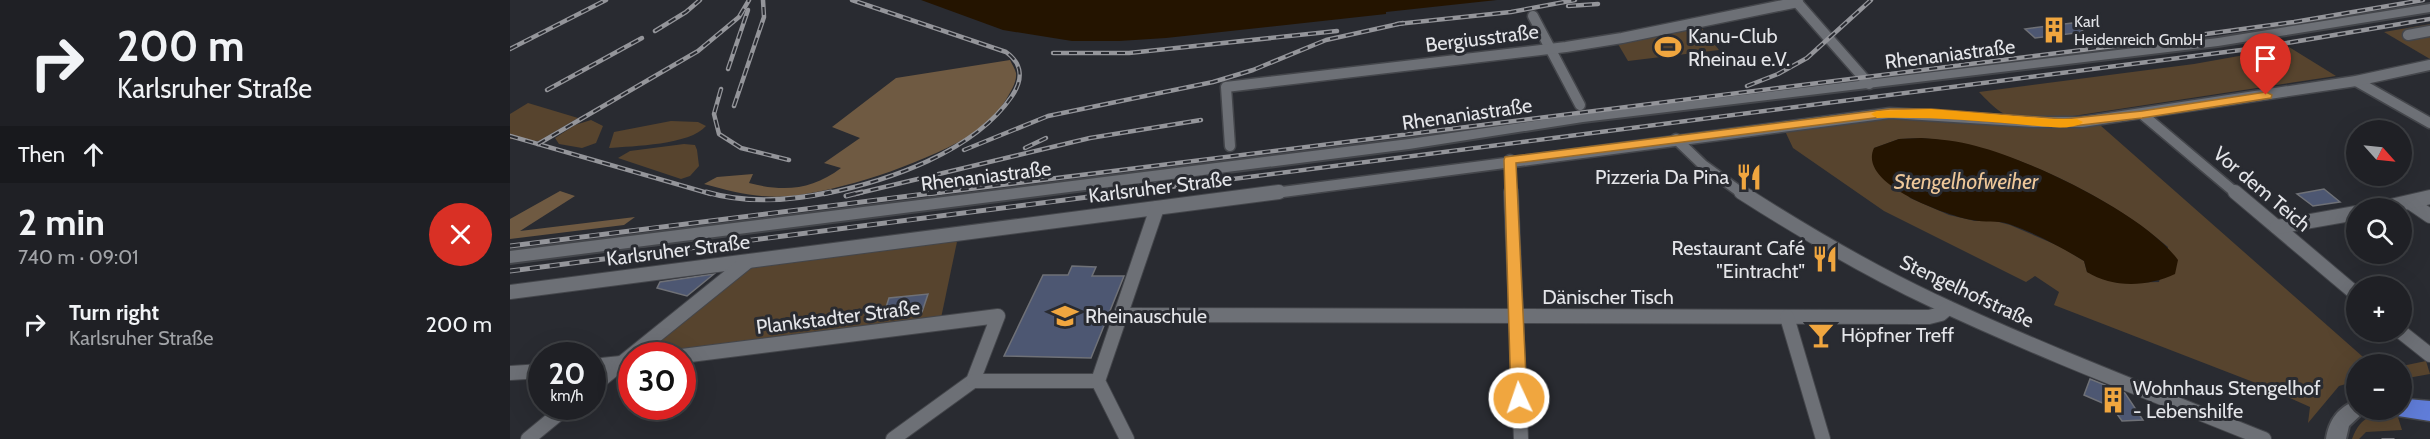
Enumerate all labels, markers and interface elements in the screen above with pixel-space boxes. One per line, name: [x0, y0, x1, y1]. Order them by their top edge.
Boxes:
place label: Karl Heidenreich GmbH: [2074, 12, 2203, 49]
building icon: Karl Heidenreich GmbH: [2039, 15, 2069, 45]
street label: Bergiusstraße: [1424, 19, 1540, 57]
text: 200 m: [117, 20, 244, 72]
icon: right: [18, 24, 96, 102]
place label: Kanu-Club Rheinau e.V.: [1688, 24, 1790, 71]
sports icon: Kanu-Club Rheinau e.V.: [1653, 32, 1683, 62]
pin: [2240, 33, 2291, 95]
street label: Rhenaniastraße: [1883, 34, 2017, 74]
icon: arrive: [2249, 42, 2282, 75]
text: Karlsruher Straße: [117, 72, 312, 105]
street label: Rhenaniastraße: [1400, 93, 1534, 135]
north arrow: [2346, 120, 2412, 186]
map controls: [2346, 120, 2412, 420]
icon: ahead: [77, 138, 110, 171]
text: Then: [18, 141, 65, 168]
street label: Vor dem Teich: [2208, 141, 2316, 237]
street label: Rhenaniastraße: [919, 156, 1053, 196]
restaurant icon: Pizzeria Da Pina: [1734, 162, 1764, 192]
place label: Pizzeria Da Pina: [1595, 165, 1729, 189]
street label: Karlsruher Straße: [1087, 166, 1233, 208]
water label: Stengelhofweiher: [1894, 169, 2040, 194]
button: search: [2346, 198, 2412, 264]
text: 2 min: [18, 200, 105, 244]
button: close: [429, 203, 492, 266]
street label: Karlsruher Straße: [605, 229, 751, 271]
place label: Restaurant Café "Eintracht": [1671, 236, 1805, 283]
restaurant icon: Restaurant Café "Eintracht": [1810, 244, 1840, 274]
text: 740 m · 09:01: [18, 245, 139, 269]
street label: Stengelhofstraße: [1896, 249, 2038, 333]
button: +: [2346, 276, 2412, 342]
street label: Dänischer Tisch: [1542, 285, 1674, 309]
street label: Plankstadter Straße: [755, 295, 921, 339]
text: Turn right: [69, 299, 159, 326]
school or university icon: Rheinauschule: [1050, 301, 1080, 331]
place label: Rheinauschule: [1085, 304, 1207, 328]
icon: right: [18, 308, 51, 341]
text: 200 m: [426, 311, 492, 338]
bar icon: Höpfner Treff: [1806, 320, 1836, 350]
place label: Höpfner Treff: [1841, 323, 1955, 347]
text: Karlsruher Straße: [69, 326, 214, 350]
speed limit sign: 30: [618, 342, 696, 420]
button: −: [2346, 354, 2412, 420]
text: 20: [548, 355, 586, 392]
position arrow: [1487, 366, 1551, 430]
place label: Wohnhaus Stengelhof - Lebenshilfe: [2133, 376, 2321, 423]
building icon: Wohnhaus Stengelhof - Lebenshilfe: [2098, 385, 2128, 415]
text: km/h: [551, 387, 583, 405]

